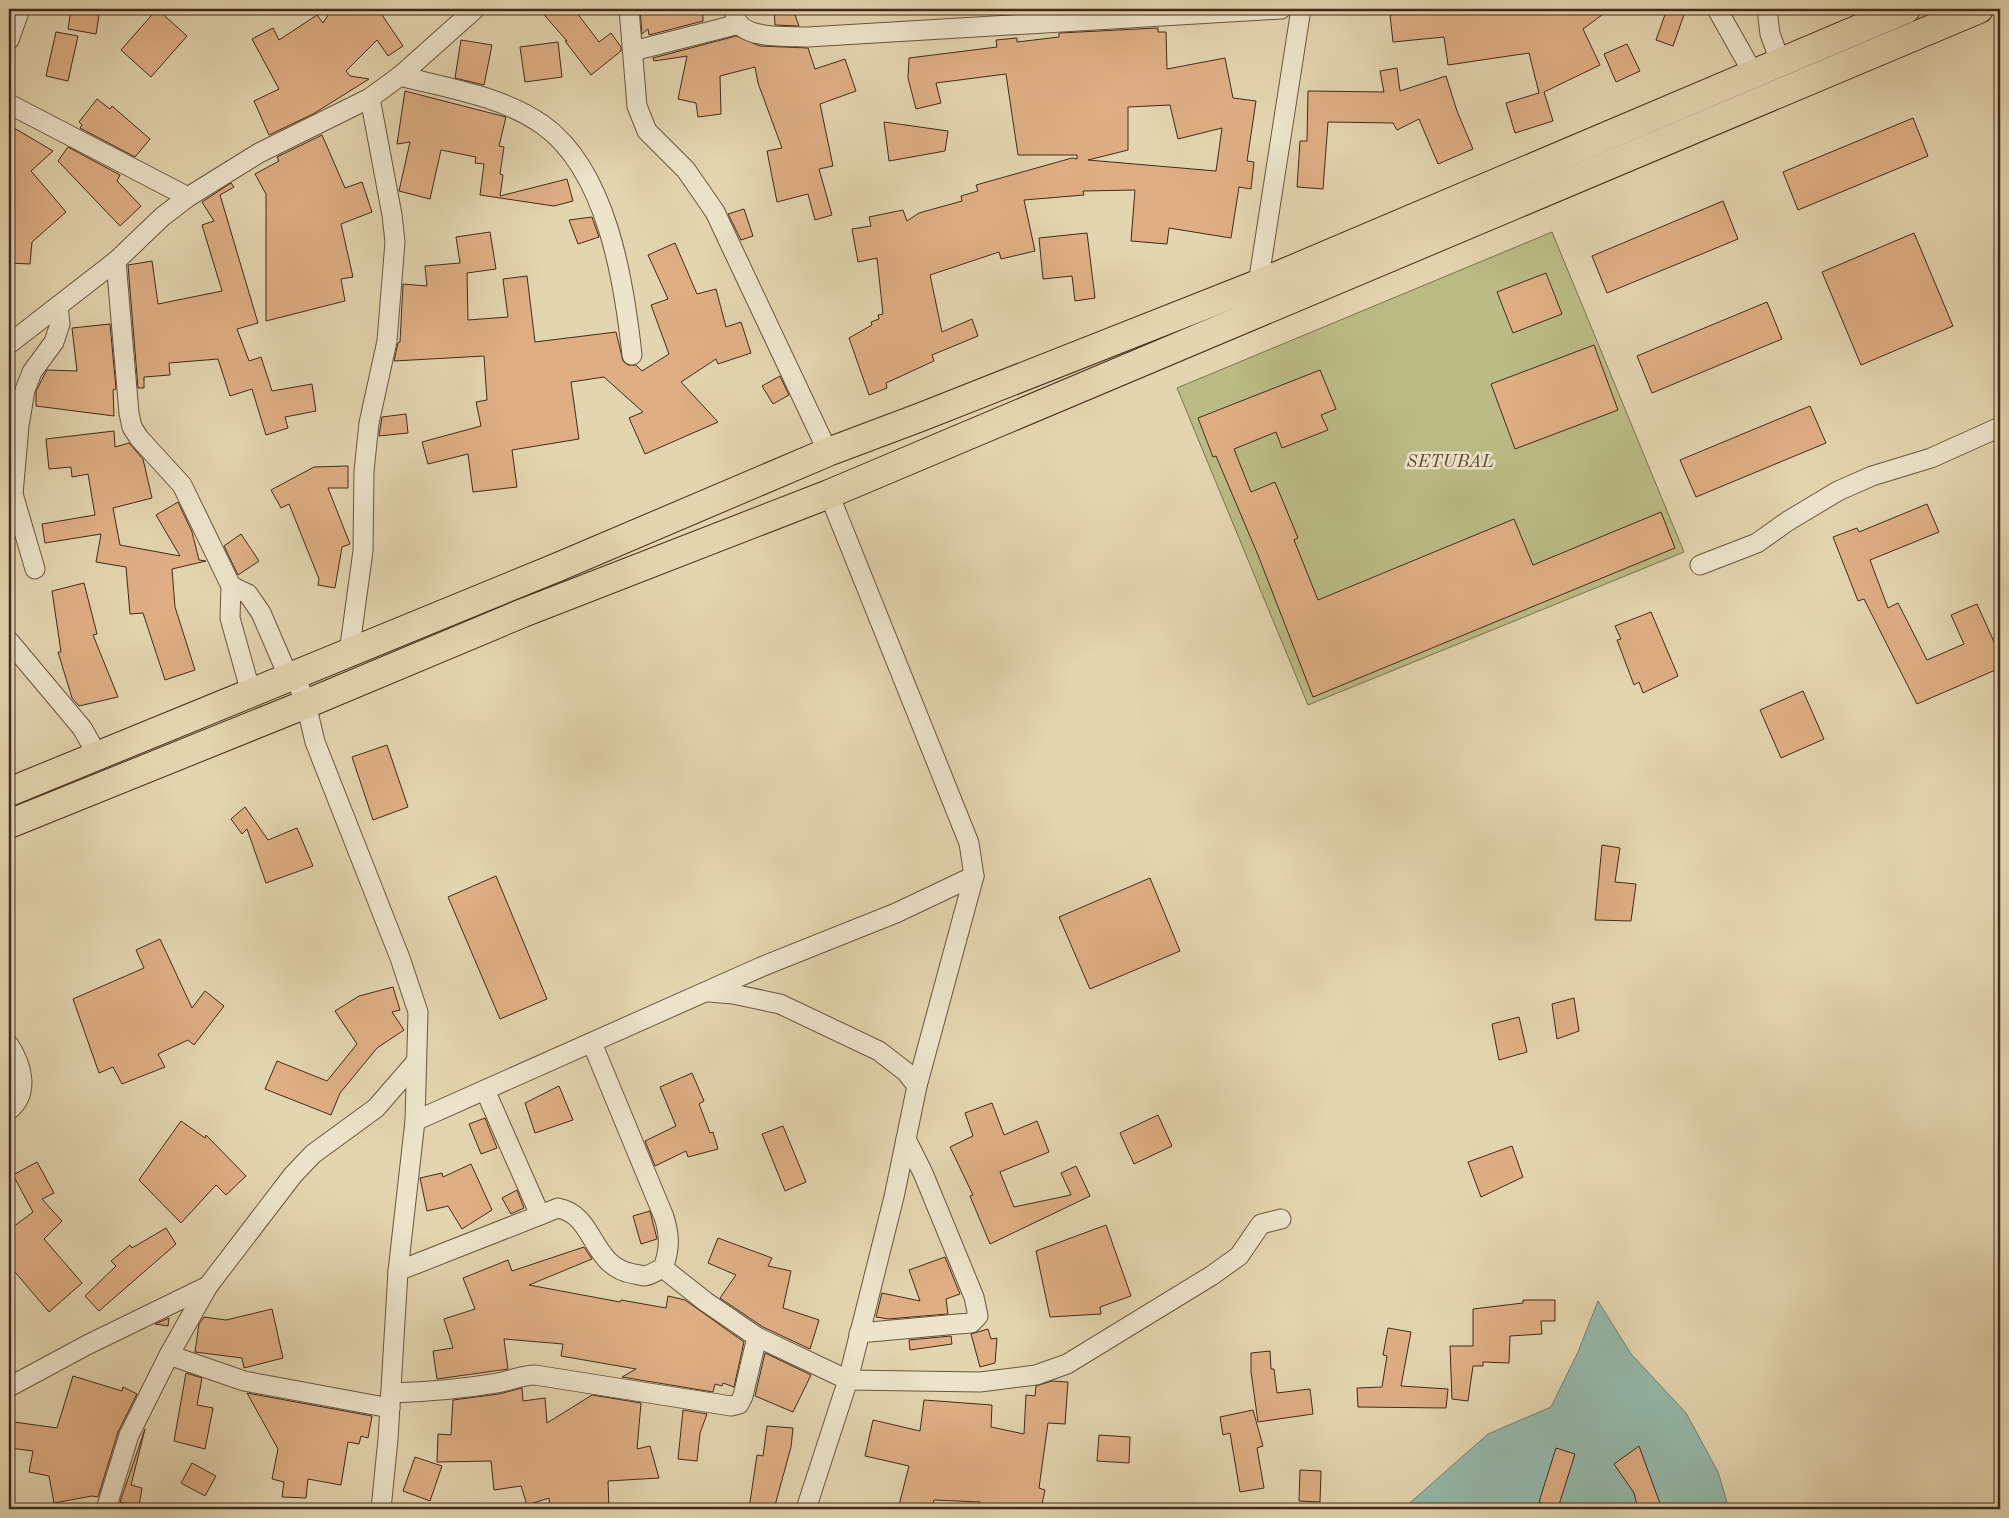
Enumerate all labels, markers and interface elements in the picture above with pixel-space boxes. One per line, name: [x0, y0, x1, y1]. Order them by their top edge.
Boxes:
park label: SETUBAL: [1406, 453, 1494, 471]

